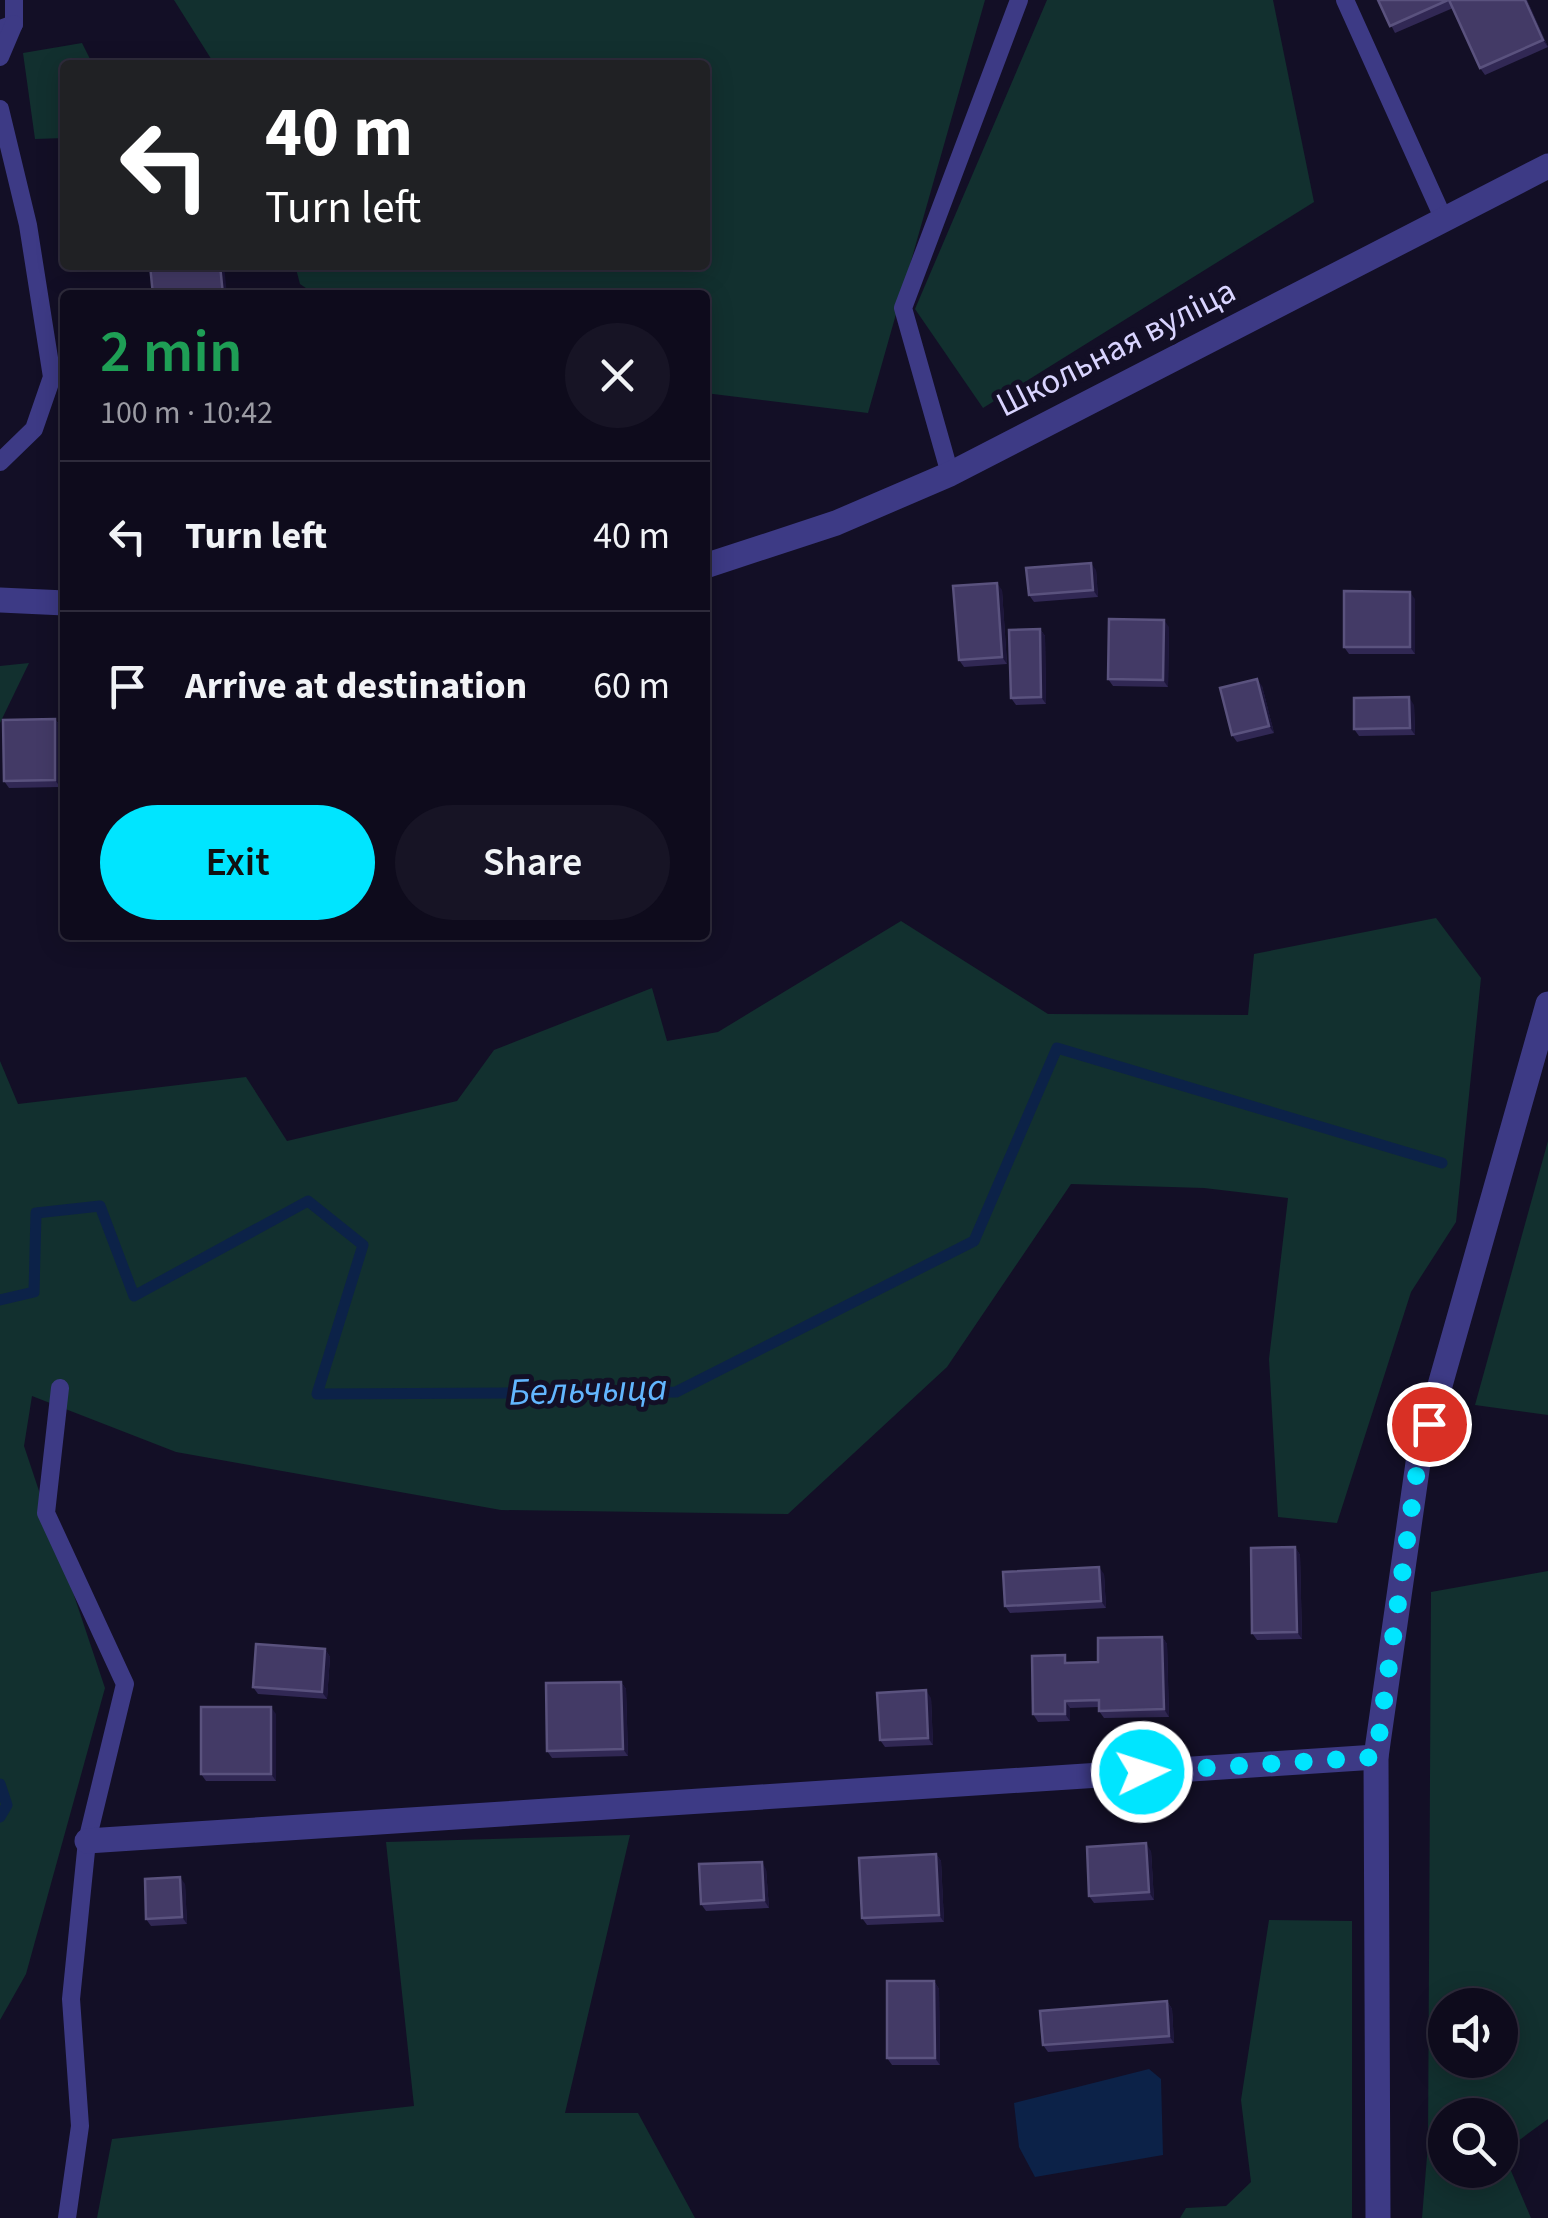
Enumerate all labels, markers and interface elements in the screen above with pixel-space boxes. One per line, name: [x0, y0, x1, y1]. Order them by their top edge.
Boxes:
text: 40 m: [265, 83, 413, 183]
icon: left: [100, 100, 230, 230]
text: Turn left: [265, 176, 421, 240]
street label: Школьная вуліца: [988, 266, 1244, 430]
text: 2 min: [100, 310, 243, 395]
button: close: [565, 323, 670, 428]
text: 100 m · 10:42: [100, 390, 273, 436]
icon: left: [100, 509, 155, 564]
text: Turn left: [185, 509, 327, 563]
text: 40 m: [593, 509, 670, 563]
icon: arrive: [100, 659, 155, 714]
text: Arrive at destination: [185, 659, 527, 713]
text: 60 m: [593, 659, 670, 713]
button: Exit: [100, 805, 375, 920]
button: Share: [395, 805, 670, 920]
water label: Бельчыца: [508, 1360, 668, 1420]
pin: [1387, 1382, 1472, 1467]
icon: arrive: [1402, 1397, 1457, 1452]
position arrow: [1090, 1720, 1194, 1824]
map controls: [1428, 1988, 1518, 2188]
button: sound: [1428, 1988, 1518, 2078]
button: search: [1428, 2098, 1518, 2188]

